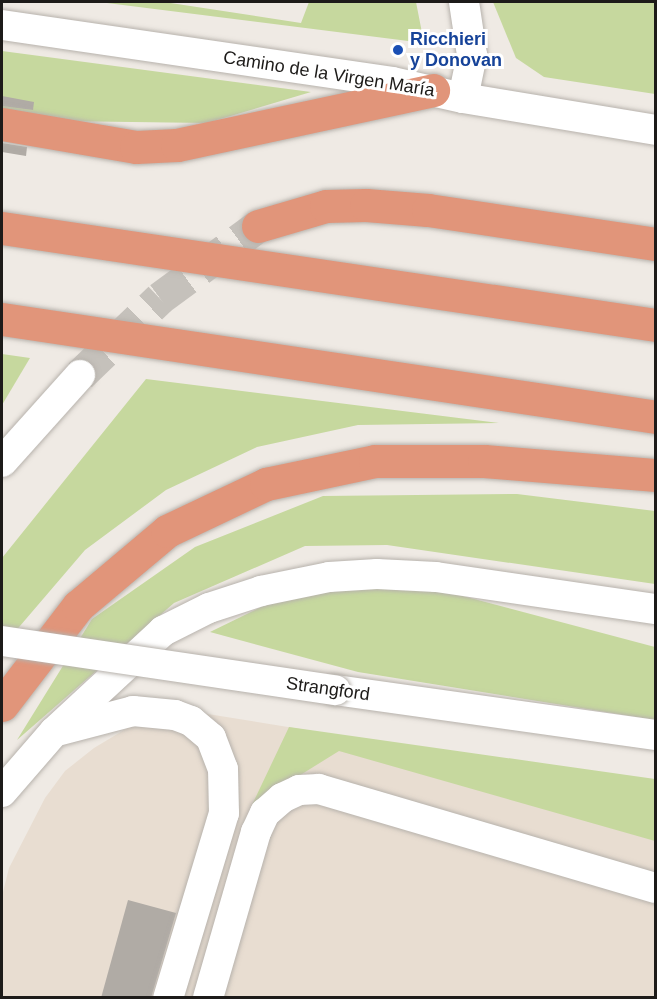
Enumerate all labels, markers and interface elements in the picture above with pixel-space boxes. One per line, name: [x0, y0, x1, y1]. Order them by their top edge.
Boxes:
place label: Ricchieri y Donovan: [410, 29, 502, 72]
marker: Ricchieri y Donovan: [391, 43, 405, 57]
street label: Camino de la Virgen María: [222, 47, 436, 101]
street label: Strangford: [285, 672, 371, 706]

